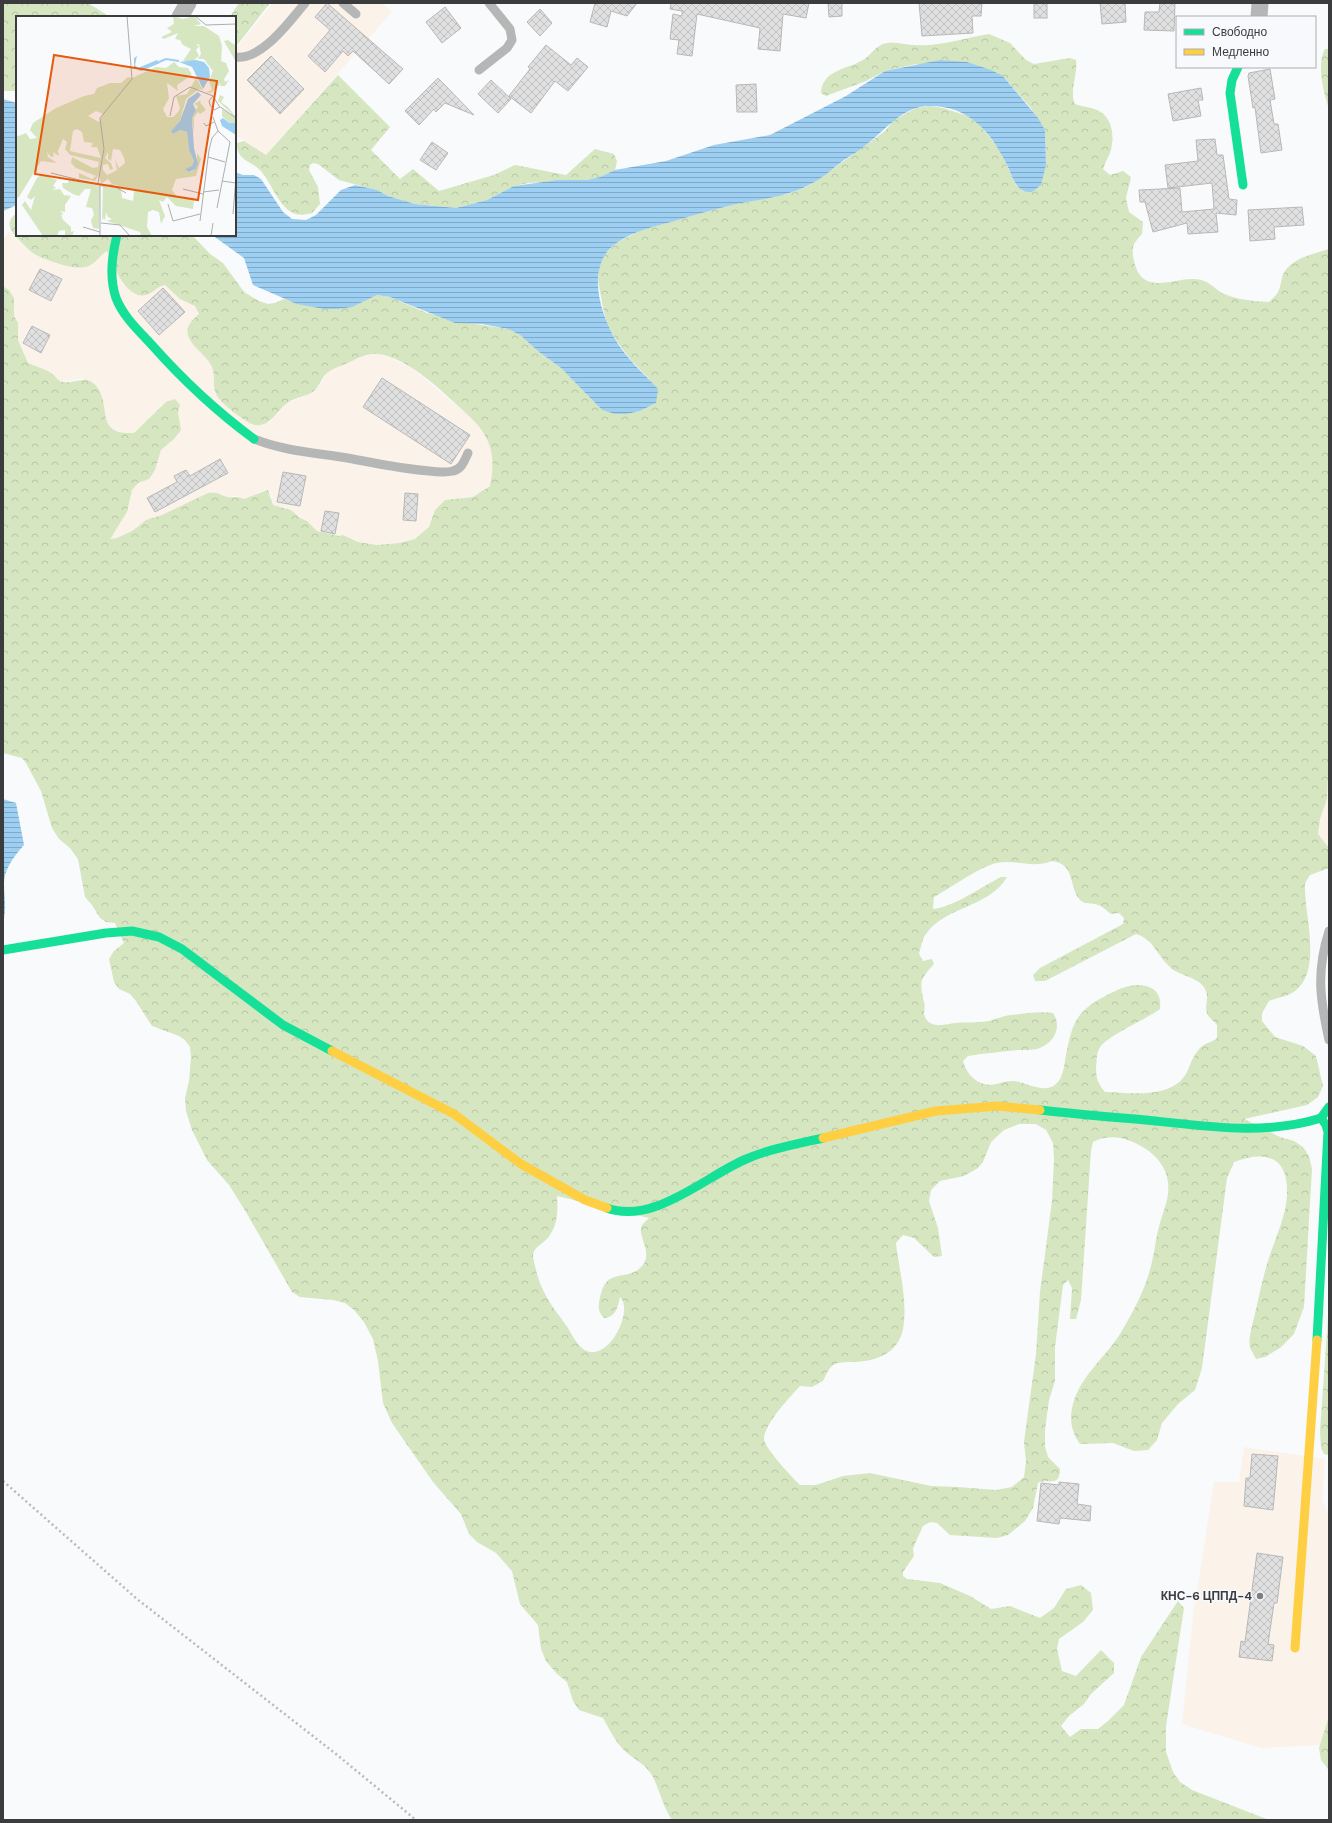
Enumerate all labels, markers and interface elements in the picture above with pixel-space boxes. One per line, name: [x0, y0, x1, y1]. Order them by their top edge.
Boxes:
inset map: [16, 16, 236, 236]
legend: [1176, 16, 1316, 68]
text: Свободно: [1212, 24, 1267, 40]
text: Медленно: [1212, 44, 1269, 60]
place label: КНС-6 ЦППД-4: [1161, 1588, 1252, 1604]
marker: КНС-6 ЦППД-4: [1255, 1591, 1265, 1601]

